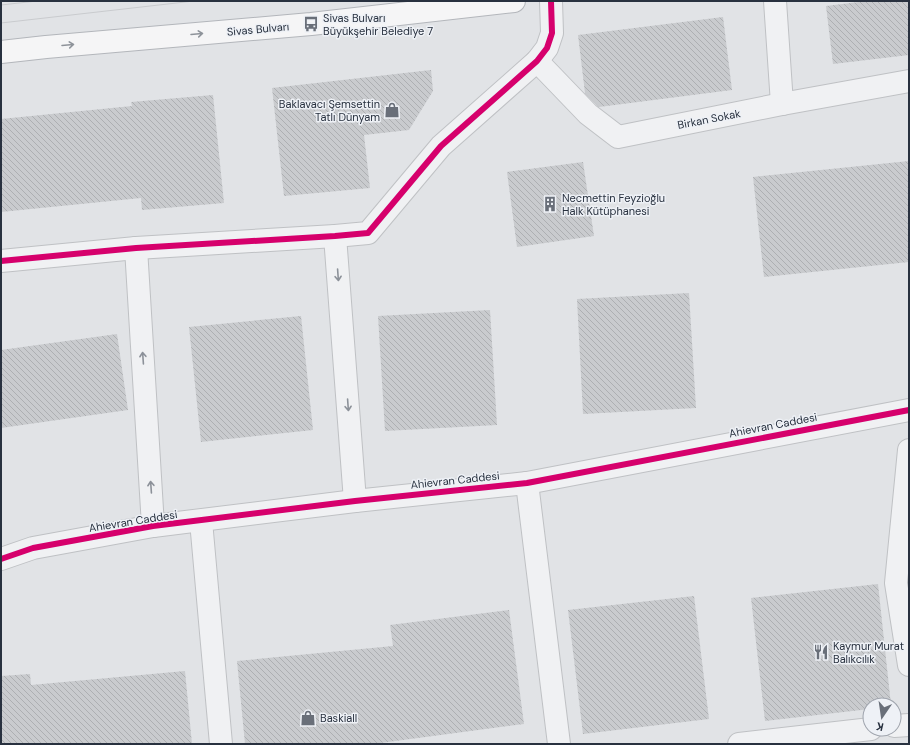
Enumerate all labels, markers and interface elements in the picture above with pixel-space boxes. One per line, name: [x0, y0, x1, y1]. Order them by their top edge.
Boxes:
place label: Sivas Bulvarı Büyükşehir Belediye 7: [323, 11, 433, 38]
bus stop icon: Sivas Bulvarı Büyükşehir Belediye 7: [302, 15, 320, 33]
street label: Sivas Bulvarı: [226, 19, 290, 39]
one-way arrow: [190, 30, 203, 38]
one-way arrow: [61, 41, 74, 48]
place label: Baklavacı Şemsettin Tatlı Dünyam: [279, 97, 380, 124]
shop icon: Baklavacı Şemsettin Tatlı Dünyam: [383, 101, 401, 119]
street label: Birkan Sokak: [676, 106, 742, 132]
place label: Necmettin Feyzioğlu Halk Kütüphanesi: [562, 191, 665, 218]
building icon: Necmettin Feyzioğlu Halk Kütüphanesi: [541, 195, 559, 213]
one-way arrow: [334, 268, 342, 281]
one-way arrow: [139, 352, 146, 365]
one-way arrow: [344, 398, 351, 411]
street label: Ahievran Caddesi: [728, 410, 818, 440]
street label: Ahievran Caddesi: [410, 468, 500, 492]
one-way arrow: [147, 481, 154, 494]
street label: Ahievran Caddesi: [88, 507, 178, 535]
place label: Kaymur Murat Balıkcılık: [833, 639, 904, 666]
restaurant icon: Kaymur Murat Balıkcılık: [812, 643, 830, 661]
north arrow: [862, 697, 902, 737]
shop icon: Baskiall: [299, 709, 317, 727]
place label: Baskiall: [320, 711, 357, 725]
text: K: [875, 719, 885, 734]

